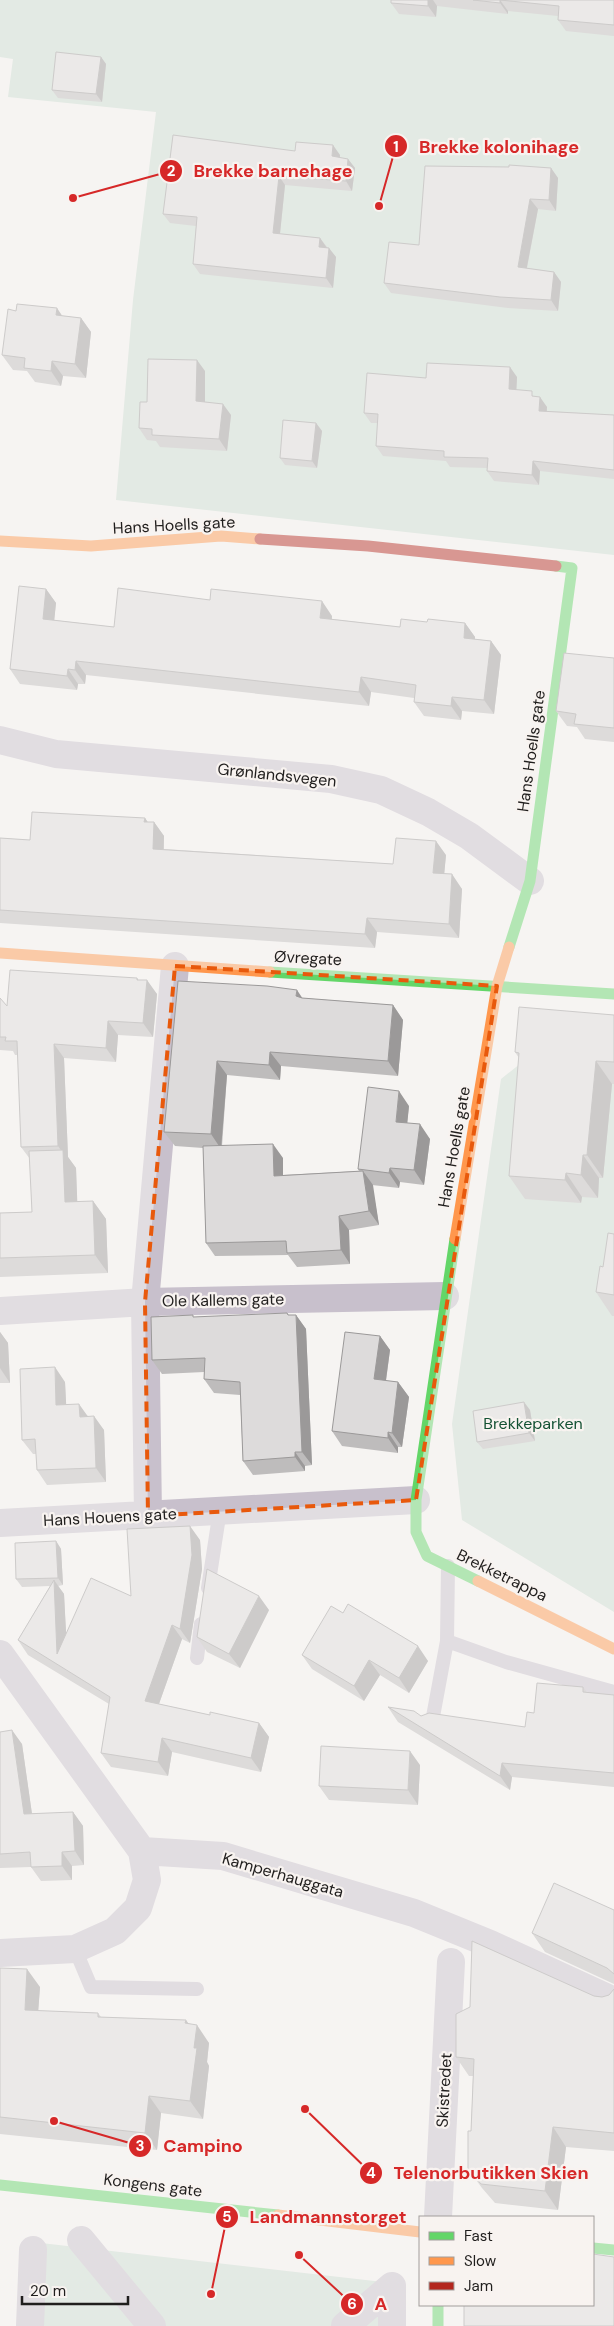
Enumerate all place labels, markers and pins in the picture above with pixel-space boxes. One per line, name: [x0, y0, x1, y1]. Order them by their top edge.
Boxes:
callout: Brekke kolonihage: [384, 130, 589, 163]
callout: Brekke barnehage: [159, 154, 363, 187]
callout: Campino: [128, 2129, 253, 2162]
callout: Telenorbutikken Skien: [359, 2156, 599, 2189]
callout: Landmannstorget: [214, 2201, 416, 2234]
callout: A: [340, 2287, 398, 2320]

